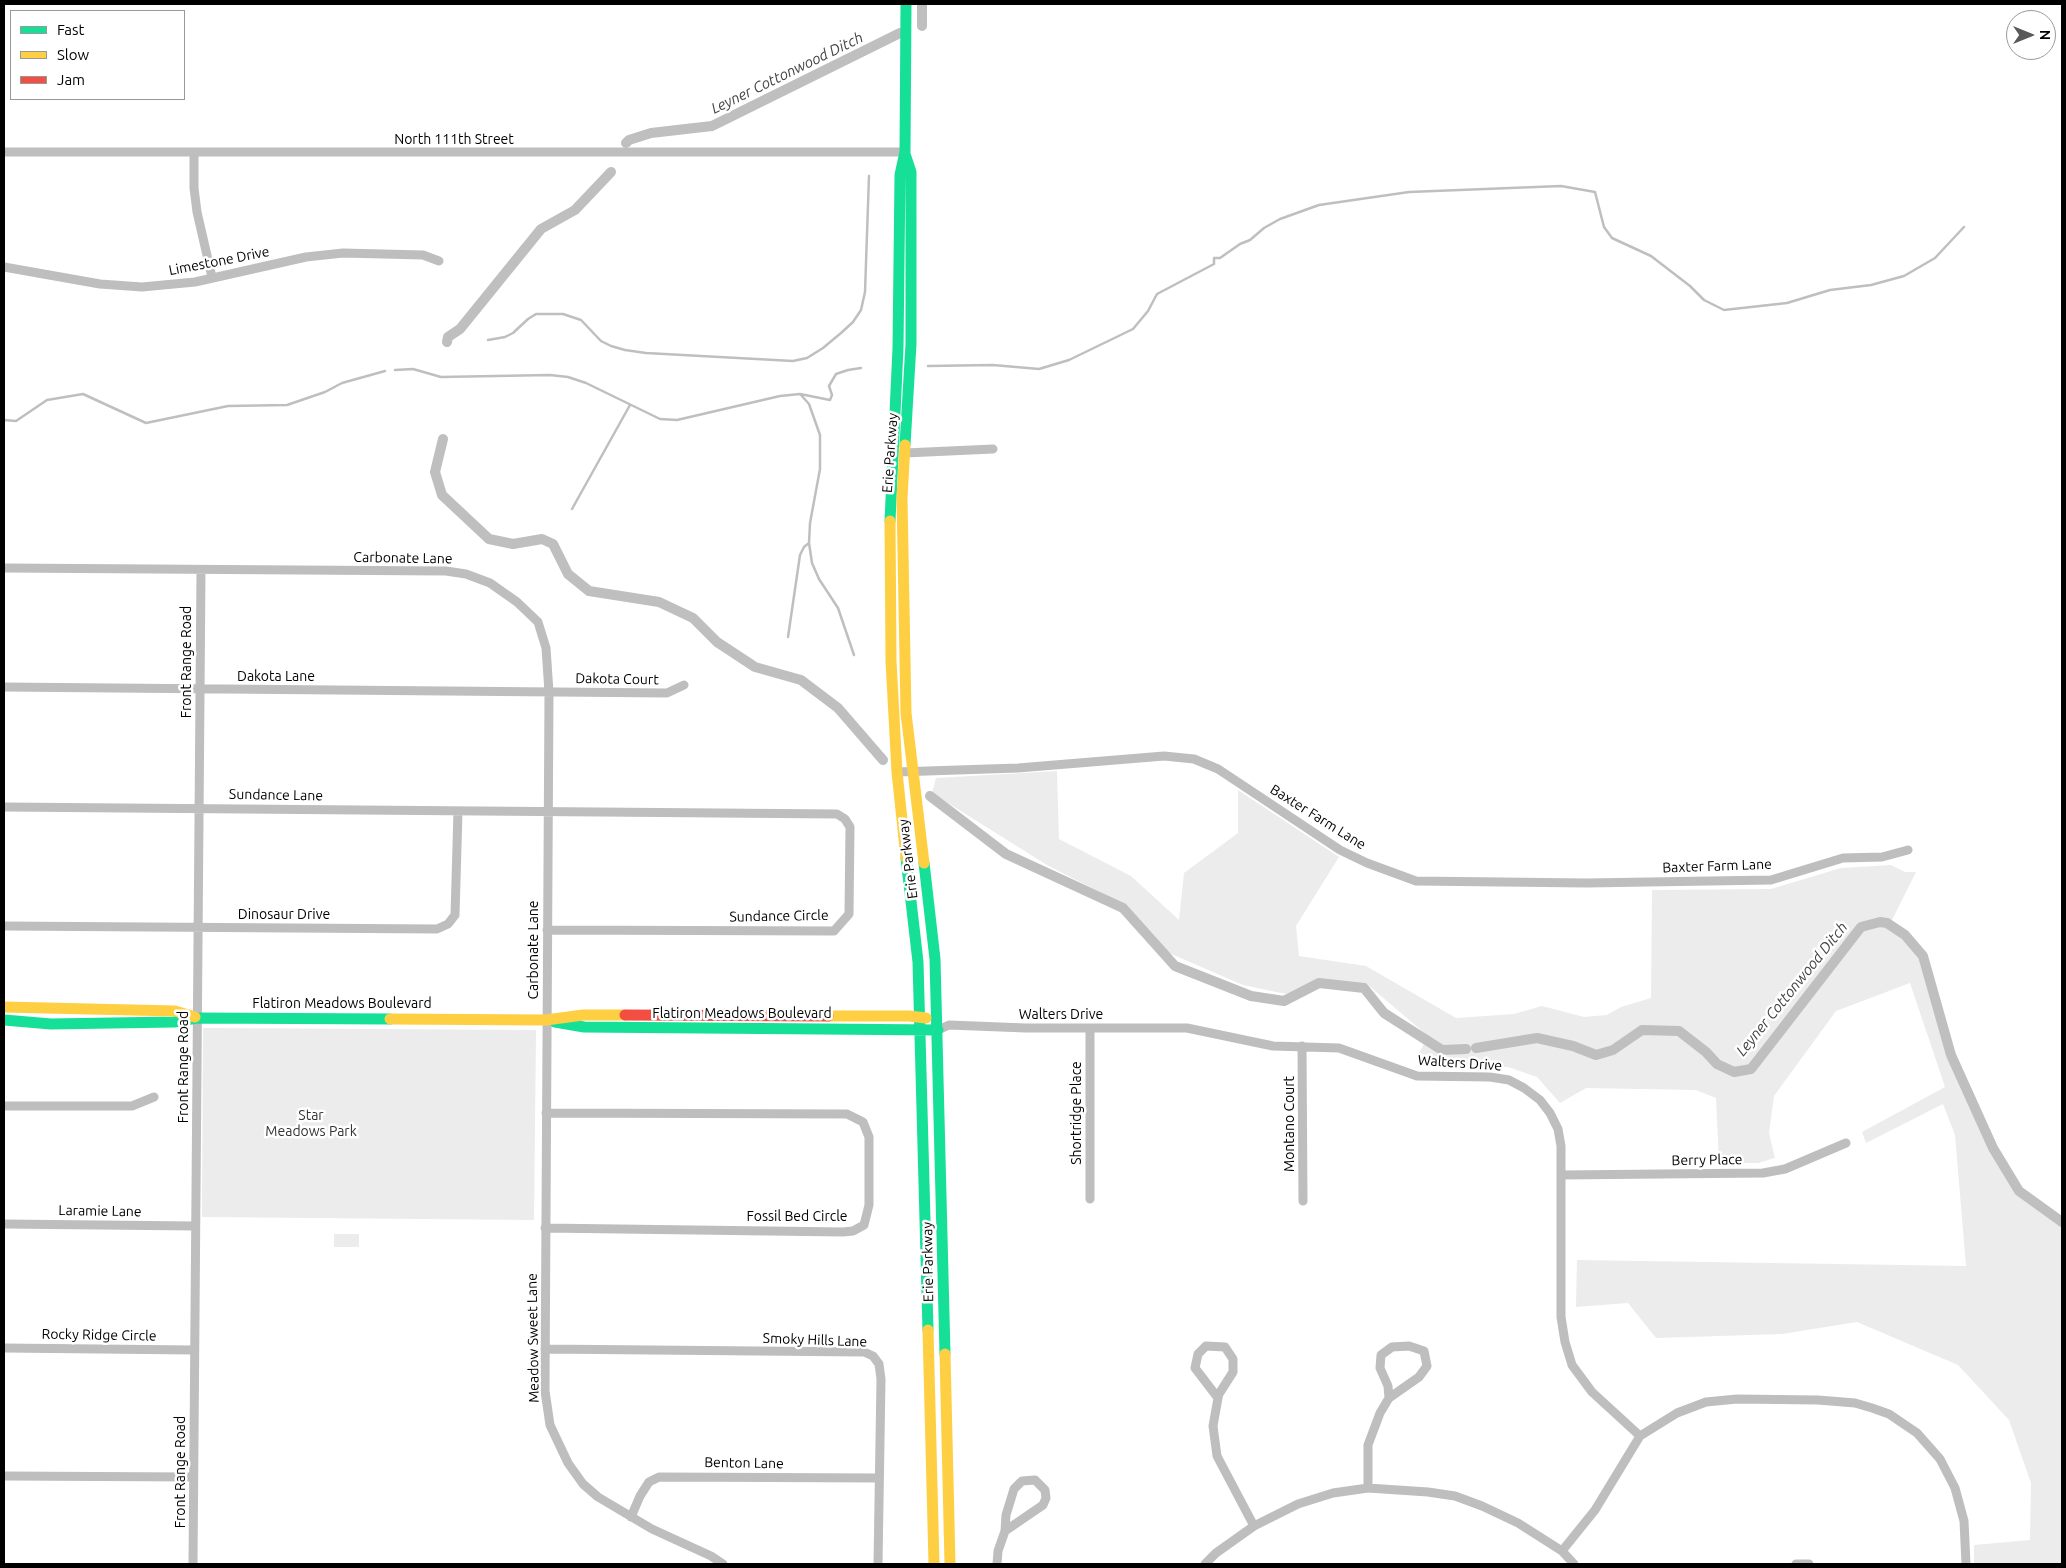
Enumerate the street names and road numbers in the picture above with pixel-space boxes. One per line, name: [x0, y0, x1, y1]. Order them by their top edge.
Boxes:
street label: North 111th Street: [394, 131, 514, 147]
street label: Limestone Drive: [167, 243, 271, 279]
street label: Erie Parkway: [879, 412, 901, 494]
street label: Carbonate Lane: [353, 549, 453, 567]
street label: Front Range Road: [178, 606, 194, 718]
street label: Dakota Lane: [237, 668, 315, 684]
street label: Dakota Court: [575, 670, 659, 688]
street label: Baxter Farm Lane: [1267, 781, 1369, 853]
street label: Sundance Lane: [229, 786, 323, 804]
street label: Erie Parkway: [895, 818, 921, 900]
street label: Baxter Farm Lane: [1662, 856, 1772, 876]
street label: Carbonate Lane: [525, 900, 541, 1000]
street label: Dinosaur Drive: [238, 906, 330, 922]
street label: Sundance Circle: [729, 907, 829, 925]
street label: Flatiron Meadows Boulevard: [252, 995, 432, 1011]
street label: Flatiron Meadows Boulevard: [652, 1005, 832, 1021]
street label: Walters Drive: [1019, 1006, 1103, 1022]
street label: Front Range Road: [175, 1011, 191, 1123]
street label: Walters Drive: [1417, 1052, 1503, 1074]
street label: Shortridge Place: [1068, 1061, 1084, 1165]
street label: Montano Court: [1281, 1076, 1297, 1172]
street label: Berry Place: [1671, 1151, 1743, 1169]
street label: Laramie Lane: [58, 1202, 142, 1220]
street label: Fossil Bed Circle: [746, 1208, 848, 1224]
street label: Erie Parkway: [919, 1222, 937, 1302]
street label: Meadow Sweet Lane: [523, 1273, 543, 1403]
street label: Rocky Ridge Circle: [41, 1326, 157, 1344]
street label: Smoky Hills Lane: [762, 1330, 868, 1350]
street label: Front Range Road: [172, 1416, 188, 1528]
street label: Benton Lane: [704, 1454, 784, 1472]

